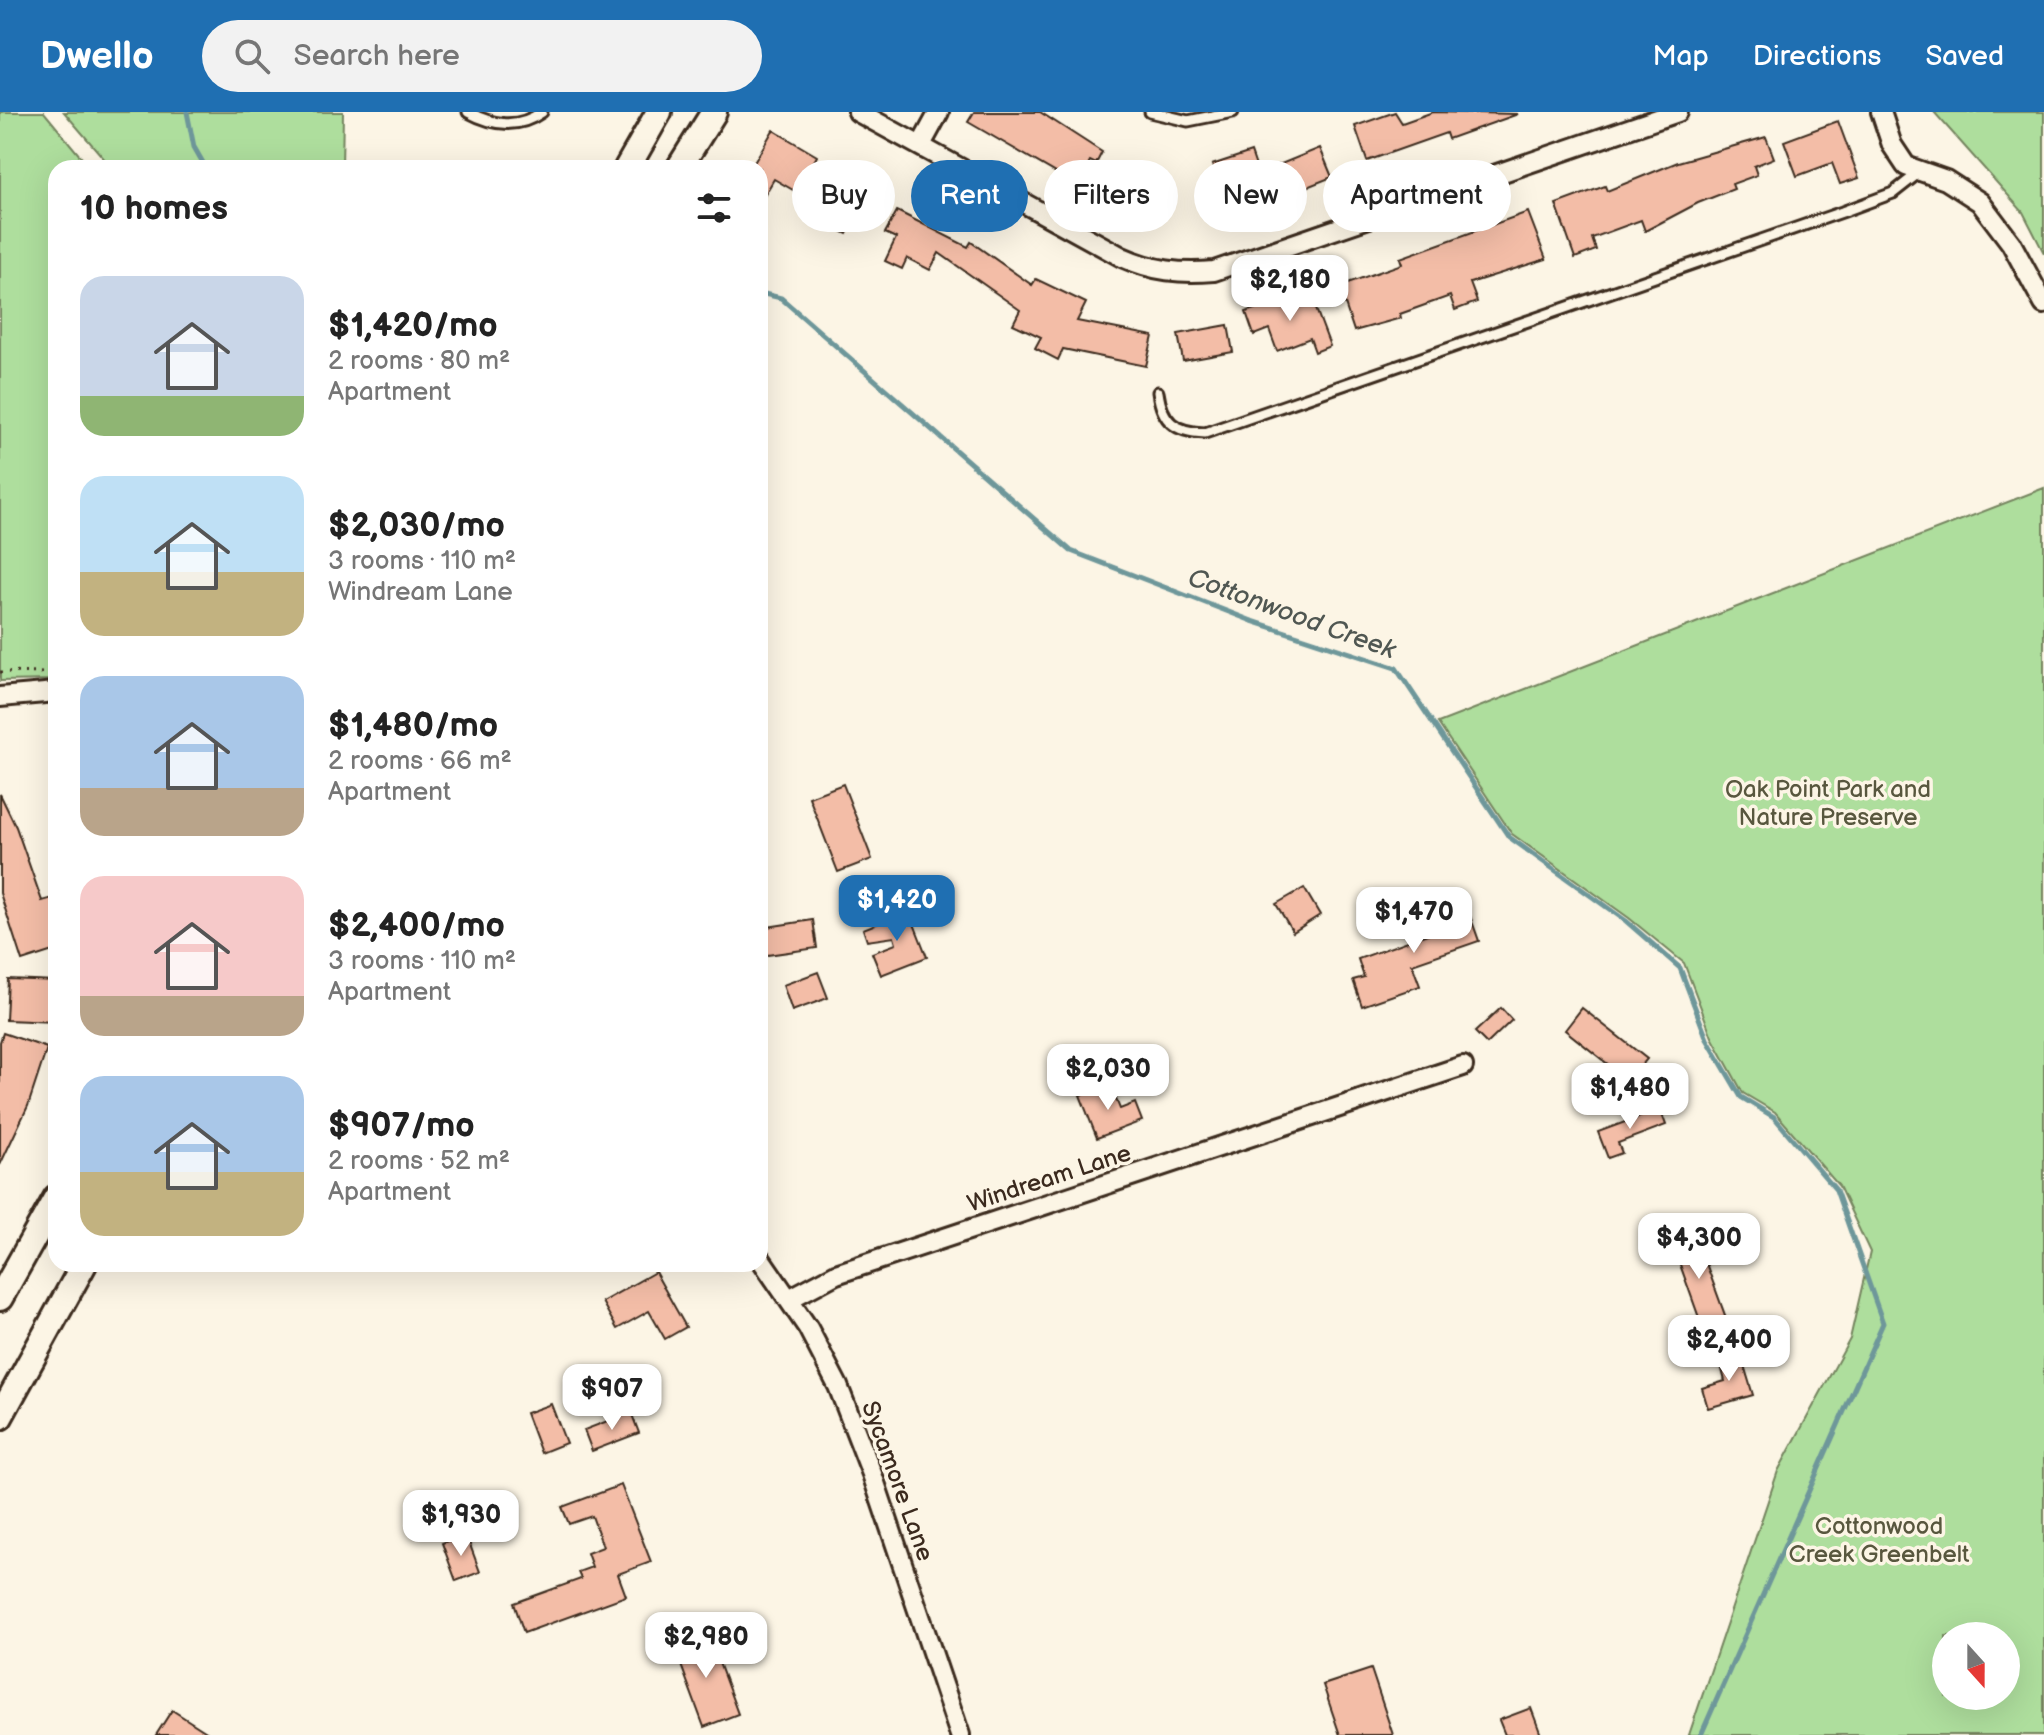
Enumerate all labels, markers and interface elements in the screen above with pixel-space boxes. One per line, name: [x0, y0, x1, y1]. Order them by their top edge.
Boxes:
search box: [202, 20, 762, 92]
text: Dwello: [40, 34, 154, 79]
icon: search: [230, 34, 274, 78]
text: Search here: [294, 38, 460, 74]
text: Map: [1652, 40, 1709, 73]
text: Directions: [1753, 40, 1881, 73]
text: Saved: [1925, 40, 2004, 73]
chip: Buy: [792, 160, 895, 232]
chip: Rent: [911, 160, 1028, 232]
chip: Filters: [1044, 160, 1178, 232]
chip: New: [1194, 160, 1307, 232]
chip: Apartment: [1323, 160, 1511, 232]
icon: filters: [692, 186, 736, 230]
text: 10 homes: [80, 188, 228, 229]
pin: $2,180: [1225, 255, 1355, 323]
text: $2,180: [1249, 265, 1331, 296]
text: $1,420/mo: [328, 305, 498, 346]
icon: home: [144, 308, 240, 404]
text: 2 rooms · 80 m²: [328, 346, 510, 377]
text: Apartment: [328, 377, 451, 408]
text: $2,030/mo: [328, 505, 505, 546]
icon: home: [144, 508, 240, 604]
text: 3 rooms · 110 m²: [328, 546, 516, 577]
water label: Cottonwood Creek: [1183, 562, 1401, 667]
text: Windream Lane: [328, 577, 513, 608]
text: $1,480/mo: [328, 705, 498, 746]
icon: home: [144, 708, 240, 804]
text: 2 rooms · 66 m²: [328, 746, 512, 777]
park label: Oak Point Park and Nature Preserve: [1725, 775, 1931, 832]
text: Apartment: [328, 777, 451, 808]
pin: $1,420: [832, 875, 962, 943]
text: $1,420: [857, 885, 937, 916]
pin: $1,470: [1349, 887, 1479, 955]
text: $1,470: [1374, 897, 1454, 928]
text: $2,400/mo: [328, 905, 505, 946]
icon: home: [144, 908, 240, 1004]
text: 3 rooms · 110 m²: [328, 946, 516, 977]
text: Apartment: [328, 977, 451, 1008]
pin: $2,030: [1043, 1044, 1173, 1112]
text: $2,030: [1065, 1054, 1151, 1085]
pin: $1,480: [1565, 1063, 1695, 1131]
text: $1,480: [1590, 1073, 1671, 1104]
text: $907/mo: [328, 1105, 475, 1146]
icon: home: [144, 1108, 240, 1204]
street label: Windream Lane: [964, 1138, 1135, 1219]
text: 2 rooms · 52 m²: [328, 1146, 510, 1177]
text: Apartment: [328, 1177, 451, 1208]
pin: $4,300: [1634, 1213, 1764, 1281]
text: $4,300: [1656, 1223, 1742, 1254]
pin: $2,400: [1664, 1315, 1794, 1383]
text: $2,400: [1686, 1325, 1772, 1356]
pin: $907: [565, 1364, 659, 1432]
text: $907: [581, 1374, 643, 1405]
street label: Sycamore Lane: [855, 1397, 940, 1565]
pin: $1,930: [396, 1490, 526, 1558]
text: $1,930: [421, 1500, 501, 1531]
park label: Cottonwood Creek Greenbelt: [1789, 1512, 1970, 1569]
pin: $2,980: [641, 1612, 771, 1680]
text: $2,980: [663, 1622, 749, 1653]
north arrow: [1932, 1622, 2020, 1710]
map controls: [1932, 1622, 2020, 1710]

